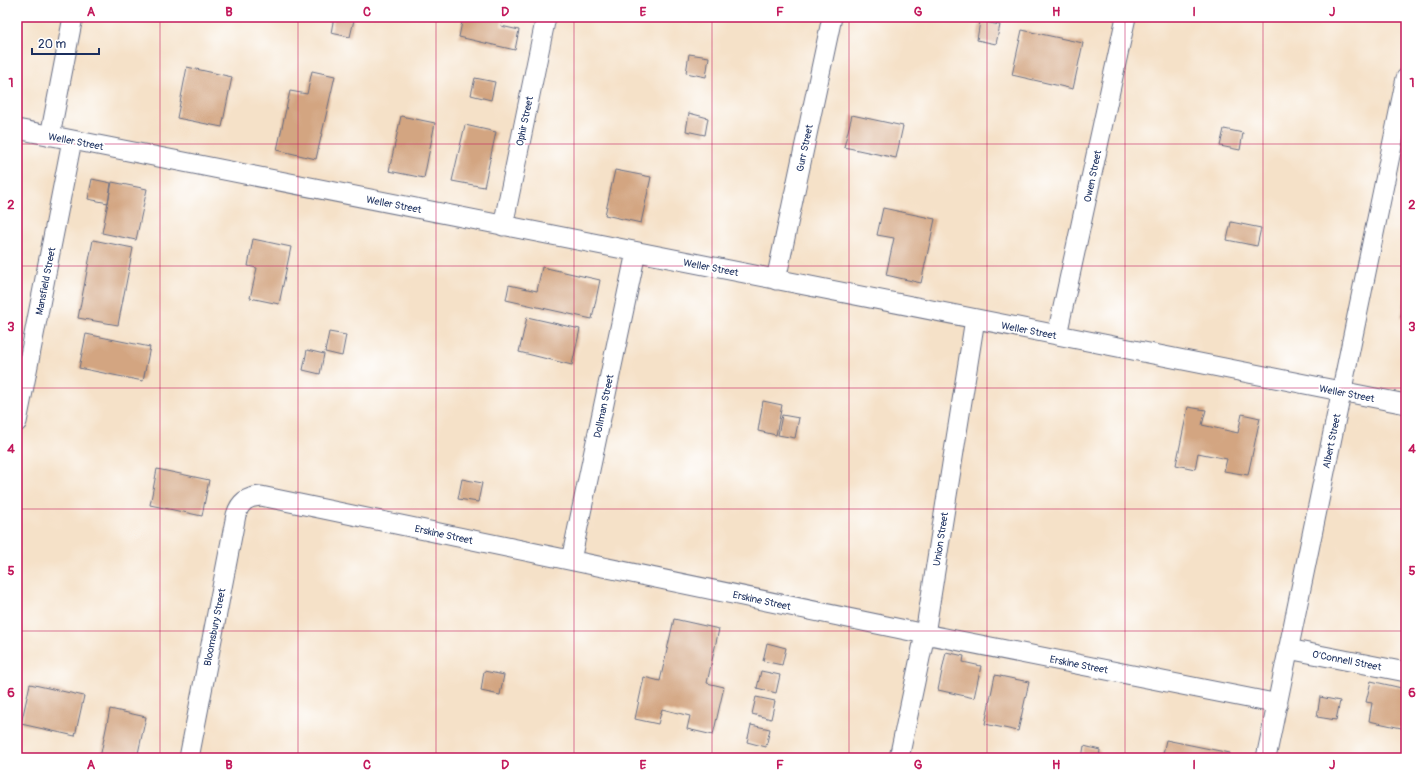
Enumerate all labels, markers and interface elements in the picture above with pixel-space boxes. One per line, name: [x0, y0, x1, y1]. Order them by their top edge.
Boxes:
text: A: [87, 4, 96, 20]
text: B: [225, 4, 233, 20]
text: C: [363, 4, 371, 20]
text: D: [501, 4, 509, 20]
text: E: [640, 4, 647, 20]
text: F: [776, 4, 784, 20]
text: G: [914, 4, 923, 20]
text: H: [1052, 4, 1060, 20]
text: I: [1192, 4, 1196, 20]
text: J: [1329, 4, 1335, 20]
scale bar: [32, 30, 99, 56]
text: 20 m: [38, 37, 67, 52]
text: 1: [8, 75, 14, 91]
text: 1: [1409, 75, 1415, 91]
street label: Ophir Street: [514, 94, 536, 147]
street label: Gurr Street: [794, 122, 816, 173]
street label: Weller Street: [47, 131, 105, 153]
street label: Owen Street: [1082, 148, 1105, 203]
street label: Weller Street: [365, 194, 423, 216]
text: 2: [7, 197, 15, 213]
text: 2: [1408, 197, 1416, 213]
street label: Mansfield Street: [34, 245, 59, 316]
street label: Weller Street: [682, 257, 740, 279]
text: 3: [7, 319, 15, 335]
text: 3: [1408, 319, 1416, 335]
street label: Weller Street: [1000, 320, 1058, 342]
street label: Dollman Street: [591, 372, 617, 439]
street label: Weller Street: [1318, 383, 1376, 405]
street label: Albert Street: [1320, 412, 1344, 470]
text: 4: [7, 441, 15, 457]
text: 4: [1408, 441, 1416, 457]
street label: Union Street: [931, 510, 951, 567]
street label: Erskine Street: [414, 523, 475, 547]
text: 5: [7, 563, 15, 579]
text: 5: [1408, 563, 1416, 579]
street label: Bloomsbury Street: [202, 586, 229, 667]
street label: Erskine Street: [732, 589, 793, 613]
street label: O'Connell Street: [1311, 648, 1383, 674]
street label: Erskine Street: [1049, 653, 1110, 677]
text: 6: [7, 685, 15, 701]
text: 6: [1408, 685, 1416, 701]
text: A: [87, 757, 96, 773]
text: B: [225, 757, 233, 773]
text: C: [363, 757, 371, 773]
text: D: [501, 757, 509, 773]
text: E: [640, 757, 647, 773]
text: F: [776, 757, 784, 773]
text: G: [914, 757, 923, 773]
text: H: [1052, 757, 1060, 773]
text: I: [1192, 757, 1196, 773]
text: J: [1329, 757, 1335, 773]

